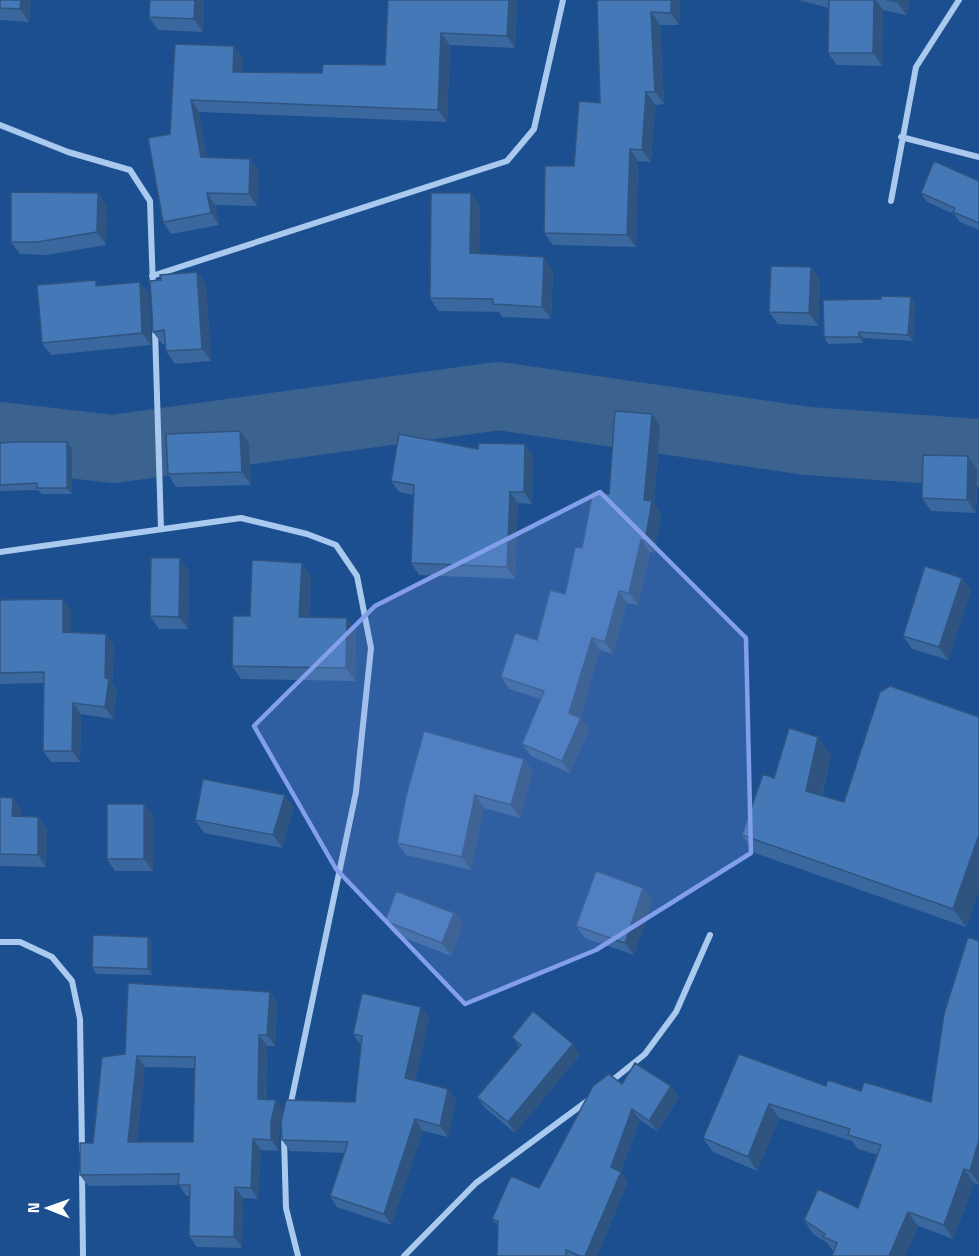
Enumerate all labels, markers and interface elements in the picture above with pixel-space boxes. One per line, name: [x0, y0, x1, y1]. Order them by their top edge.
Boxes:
north arrow: [18, 1178, 78, 1238]
text: N: [21, 1202, 45, 1213]

